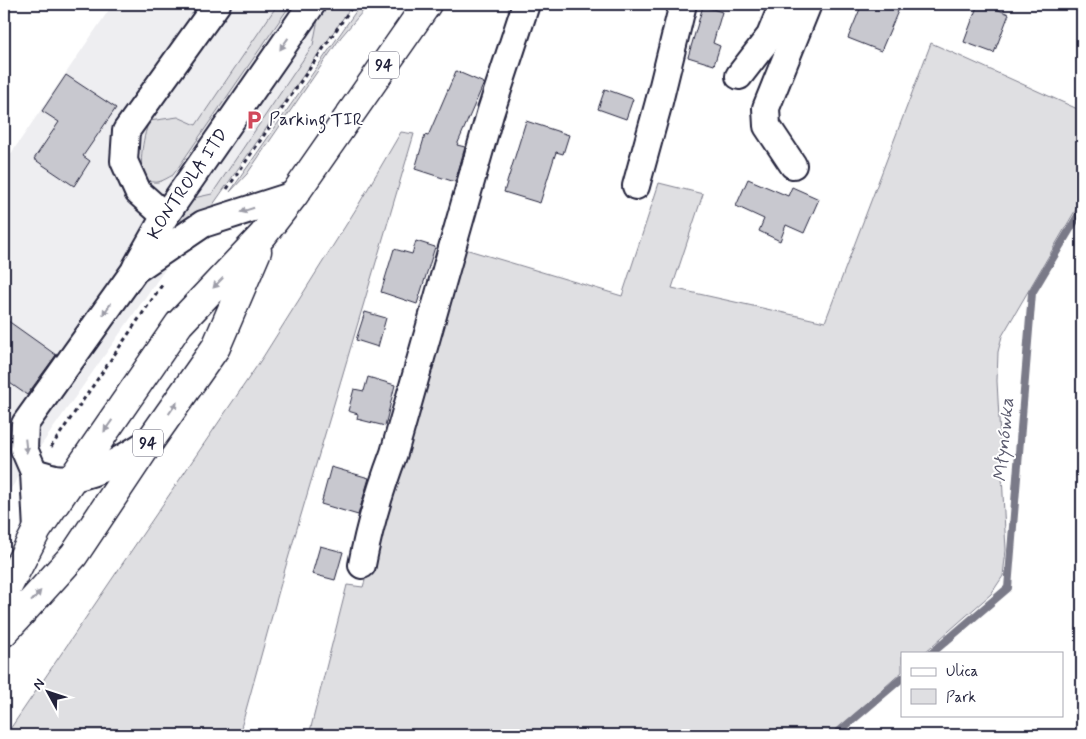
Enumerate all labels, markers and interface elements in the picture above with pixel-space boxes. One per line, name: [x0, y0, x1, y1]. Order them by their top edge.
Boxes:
one-way arrow: [279, 37, 289, 51]
road number: 94: [369, 52, 399, 78]
place label: Parking TIR: [269, 108, 363, 134]
parking icon: Parking TIR: [243, 109, 265, 131]
street label: KONTROLA ITD: [142, 124, 234, 244]
one-way arrow: [240, 207, 255, 215]
one-way arrow: [212, 277, 224, 289]
one-way arrow: [101, 302, 112, 315]
water label: Młynówka: [988, 397, 1020, 483]
one-way arrow: [168, 402, 178, 415]
one-way arrow: [103, 419, 113, 433]
road number: 94: [133, 429, 163, 456]
one-way arrow: [22, 438, 30, 454]
one-way arrow: [31, 590, 42, 603]
legend: [901, 652, 1064, 716]
text: Ulica: [946, 662, 979, 682]
north arrow: [22, 666, 72, 716]
text: N: [29, 675, 49, 694]
text: Park: [946, 688, 976, 708]

